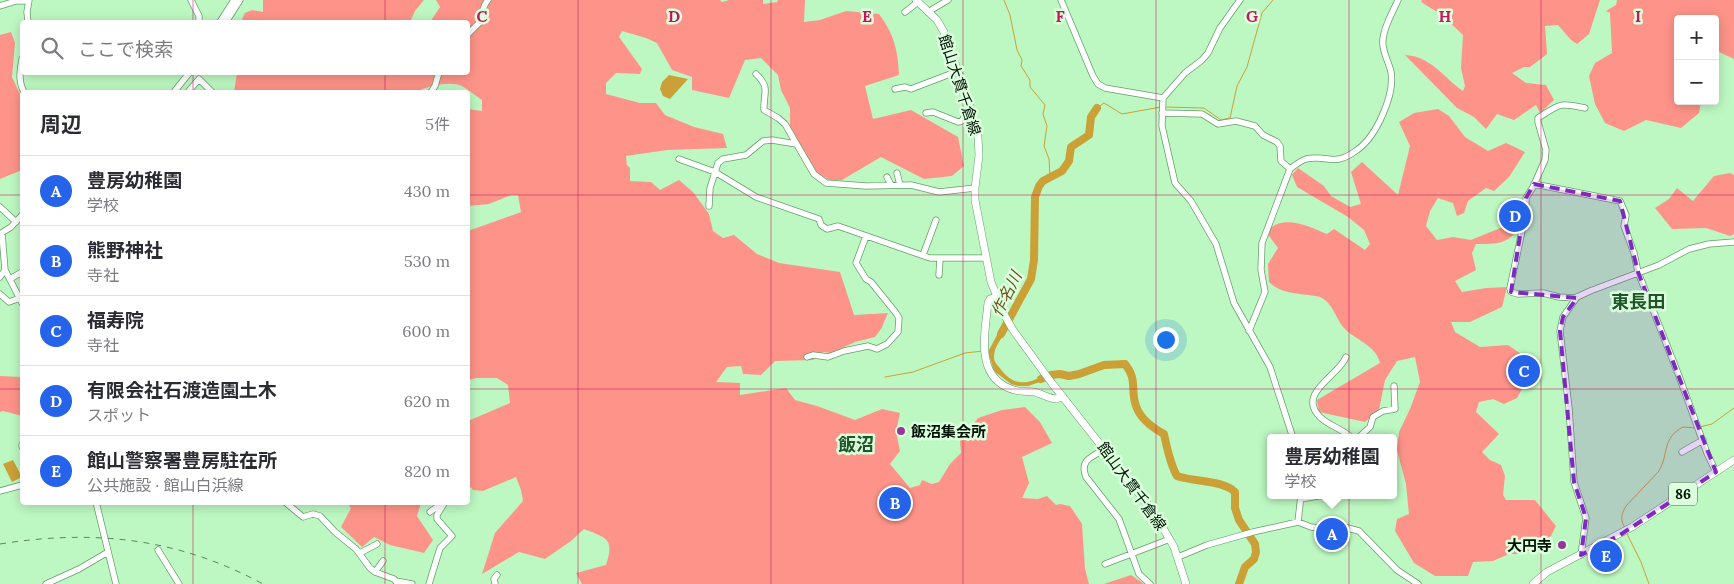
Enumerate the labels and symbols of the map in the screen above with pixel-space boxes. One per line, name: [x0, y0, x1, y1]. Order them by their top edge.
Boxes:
text: C: [476, 6, 488, 26]
text: D: [668, 6, 680, 26]
text: E: [862, 6, 872, 26]
text: F: [1055, 6, 1065, 26]
text: G: [1246, 6, 1258, 26]
text: H: [1439, 6, 1452, 26]
text: I: [1635, 6, 1641, 26]
street label: 館山大貫千倉線: [935, 32, 985, 138]
pin: D: [1499, 197, 1531, 235]
water label: 作名川: [986, 266, 1026, 320]
district label: 東長田: [1611, 290, 1665, 313]
your location: [1153, 327, 1179, 353]
pin: C: [1508, 352, 1540, 390]
place label: 飯沼集会所: [911, 422, 986, 441]
marker: 飯沼集会所: [895, 425, 907, 437]
district label: 飯沼: [838, 433, 874, 456]
street label: 館山大貫千倉線: [1093, 438, 1171, 534]
road number: 86: [1669, 482, 1697, 506]
pin: B: [879, 484, 911, 522]
pin: A: [1316, 515, 1348, 553]
place label: 大円寺: [1507, 536, 1552, 555]
pin: E: [1590, 537, 1622, 575]
marker: 大円寺: [1556, 539, 1568, 551]

